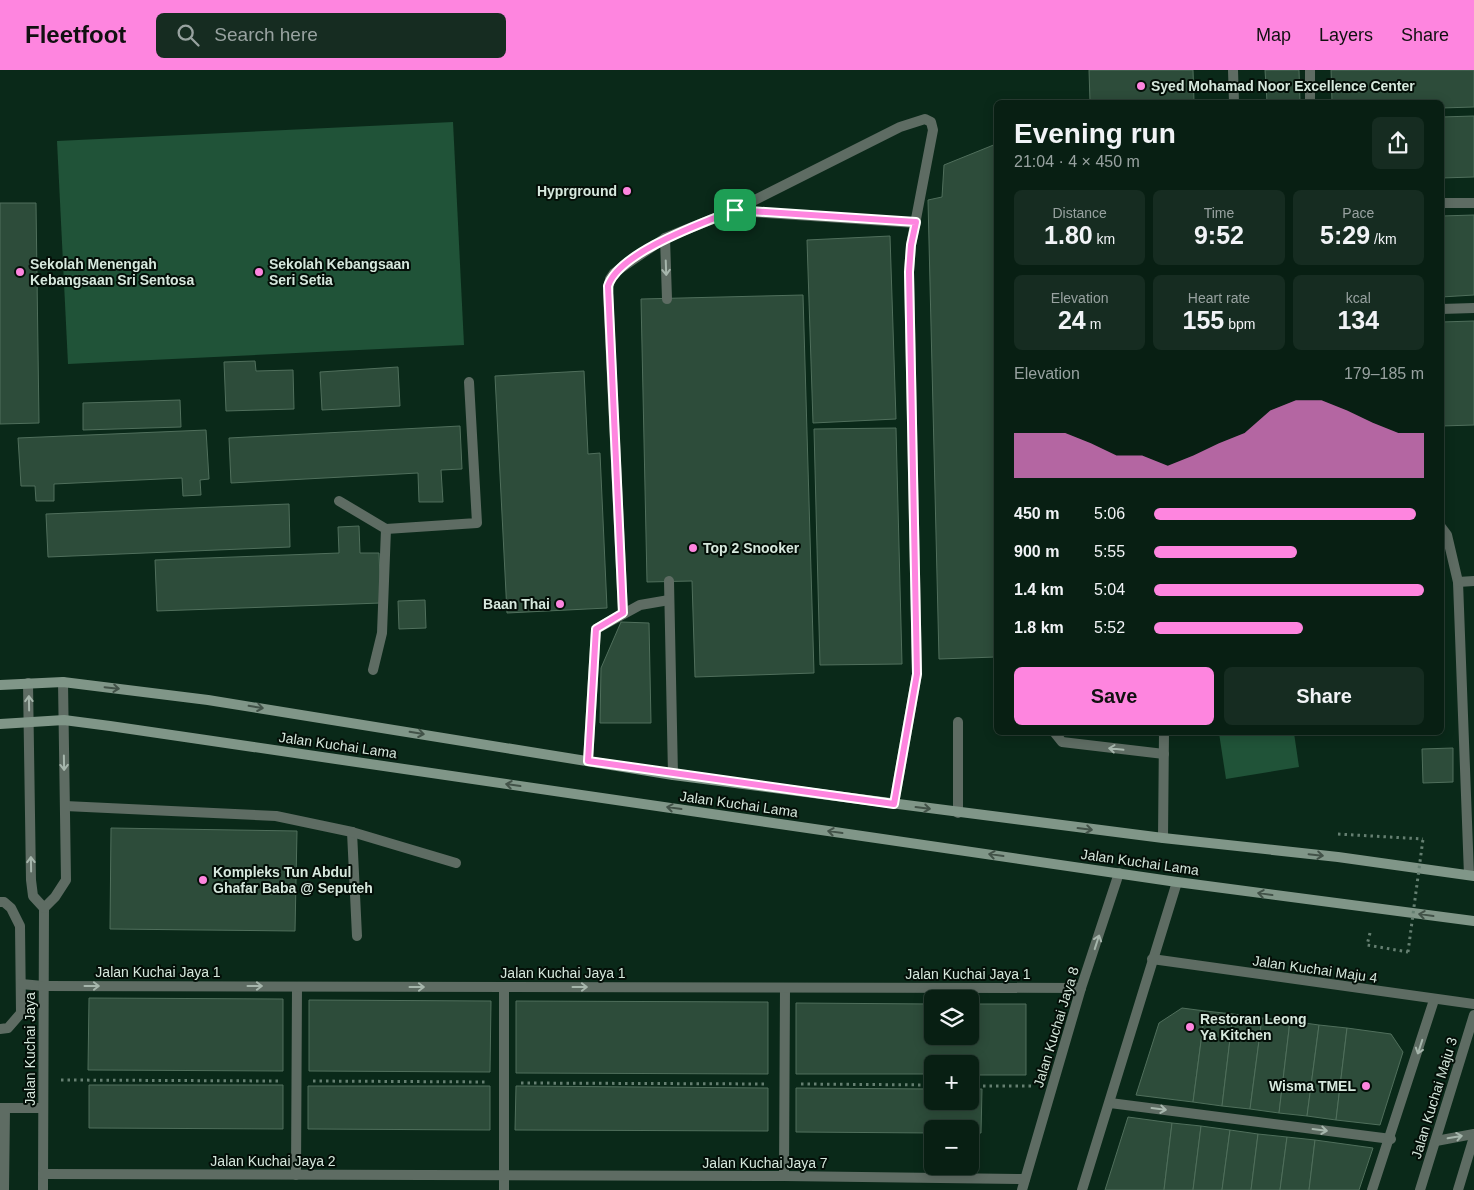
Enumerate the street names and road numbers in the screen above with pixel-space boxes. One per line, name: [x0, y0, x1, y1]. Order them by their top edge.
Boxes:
street label: Jalan Kuchai Lama: [278, 729, 398, 761]
street label: Jalan Kuchai Lama: [679, 788, 799, 820]
street label: Jalan Kuchai Lama: [1080, 846, 1200, 878]
street label: Jalan Kuchai Maju 4: [1251, 952, 1379, 986]
street label: Jalan Kuchai Jaya 1: [95, 964, 221, 980]
street label: Jalan Kuchai Jaya 1: [500, 965, 626, 981]
street label: Jalan Kuchai Jaya 8: [1030, 965, 1082, 1089]
street label: Jalan Kuchai Jaya 1: [905, 966, 1031, 982]
street label: Jalan Kuchai Jaya: [22, 992, 38, 1106]
street label: Jalan Kuchai Maju 3: [1408, 1035, 1460, 1161]
street label: Jalan Kuchai Jaya 2: [210, 1153, 336, 1169]
street label: Jalan Kuchai Jaya 7: [702, 1155, 828, 1171]

